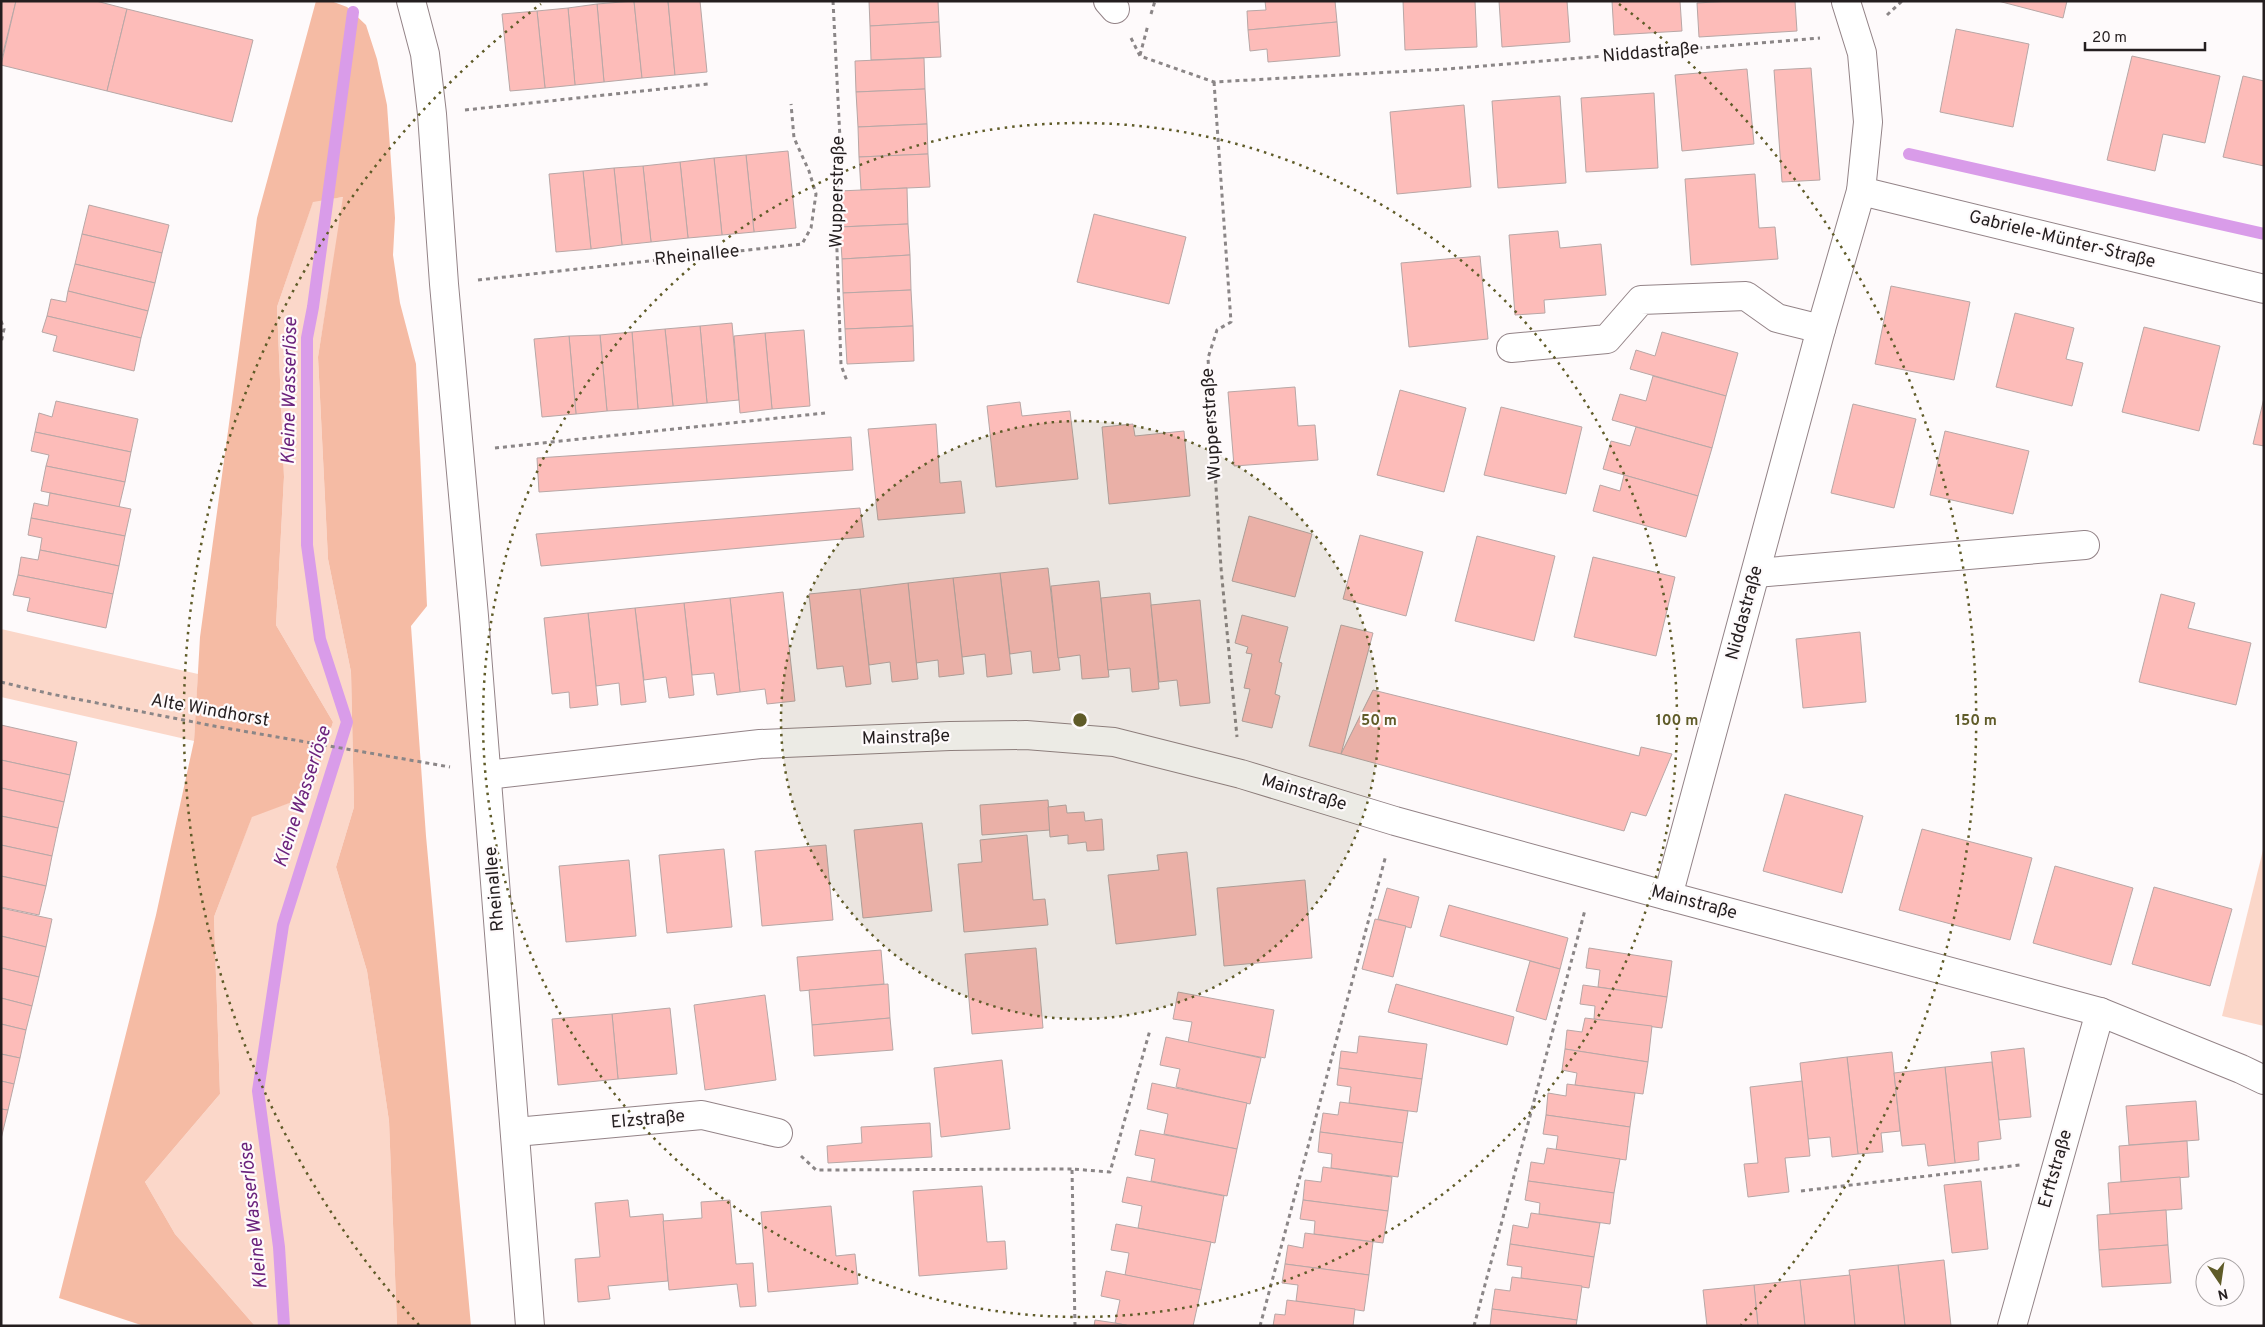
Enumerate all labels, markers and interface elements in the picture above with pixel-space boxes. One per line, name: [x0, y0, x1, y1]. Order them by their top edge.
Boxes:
scale bar: [2085, 20, 2205, 52]
text: 20 m: [2092, 29, 2127, 48]
street label: Niddastraße: [1602, 37, 1700, 69]
street label: Wupperstraße: [826, 136, 850, 248]
street label: Gabriele-Münter-Straße: [1966, 206, 2158, 274]
street label: Rheinallee: [653, 240, 741, 272]
water label: Kleine Wasserlöse: [277, 317, 303, 465]
street label: Wupperstraße: [1197, 367, 1227, 481]
street label: Niddastraße: [1721, 563, 1769, 663]
street label: Alte Windhorst: [149, 689, 271, 733]
centre of rings: [1071, 711, 1089, 729]
text: 50 m: [1361, 712, 1397, 731]
text: 100 m: [1656, 712, 1698, 731]
text: 150 m: [1955, 712, 1997, 731]
water label: Kleine Wasserlöse: [269, 723, 337, 871]
street label: Mainstraße: [862, 725, 950, 751]
street label: Mainstraße: [1258, 769, 1350, 817]
street label: Rheinallee: [480, 845, 510, 933]
street label: Mainstraße: [1648, 880, 1740, 926]
street label: Elzstraße: [610, 1105, 686, 1135]
street label: Erftstraße: [2034, 1127, 2078, 1211]
water label: Kleine Wasserlöse: [234, 1141, 274, 1290]
north arrow: [2195, 1257, 2245, 1307]
text: N: [2216, 1284, 2229, 1303]

